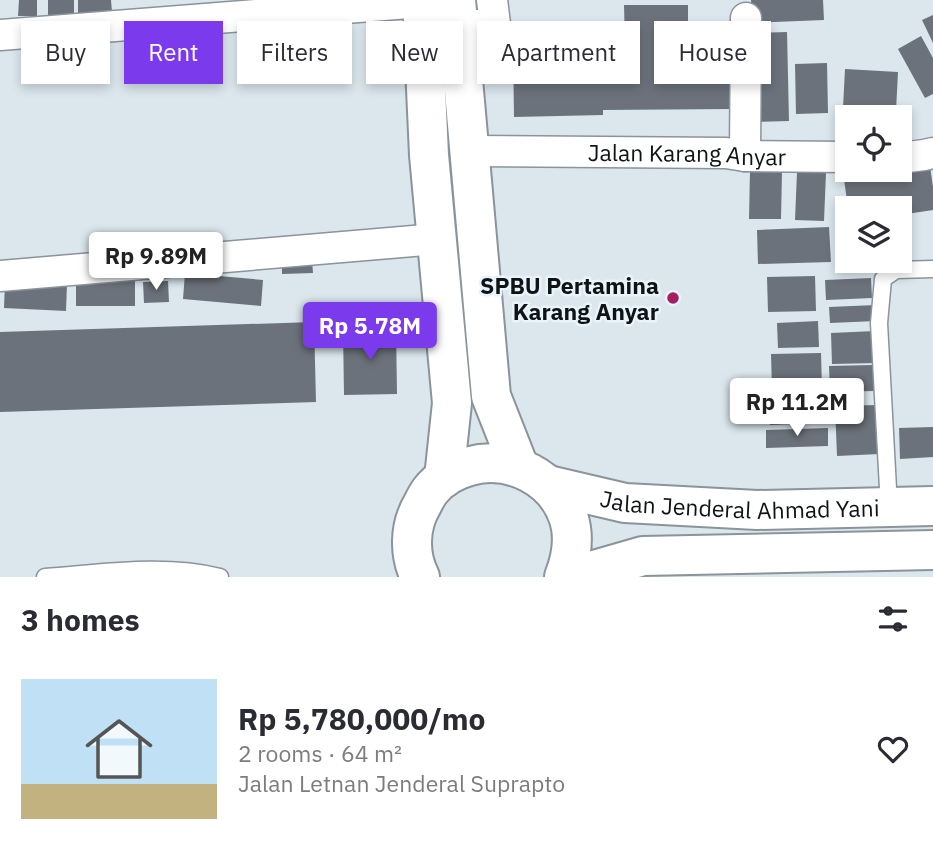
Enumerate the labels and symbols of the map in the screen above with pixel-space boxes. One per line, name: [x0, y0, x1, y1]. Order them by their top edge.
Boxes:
street label: Jalan Karang Anyar: [588, 137, 787, 171]
pin: Rp 9.89M: [84, 232, 228, 292]
place label: SPBU Pertamina Karang Anyar: [480, 270, 659, 326]
marker: SPBU Pertamina Karang Anyar: [665, 290, 681, 306]
pin: Rp 5.78M: [298, 302, 442, 362]
pin: Rp 11.2M: [725, 378, 869, 438]
street label: Jalan Jenderal Ahmad Yani: [597, 483, 880, 525]

